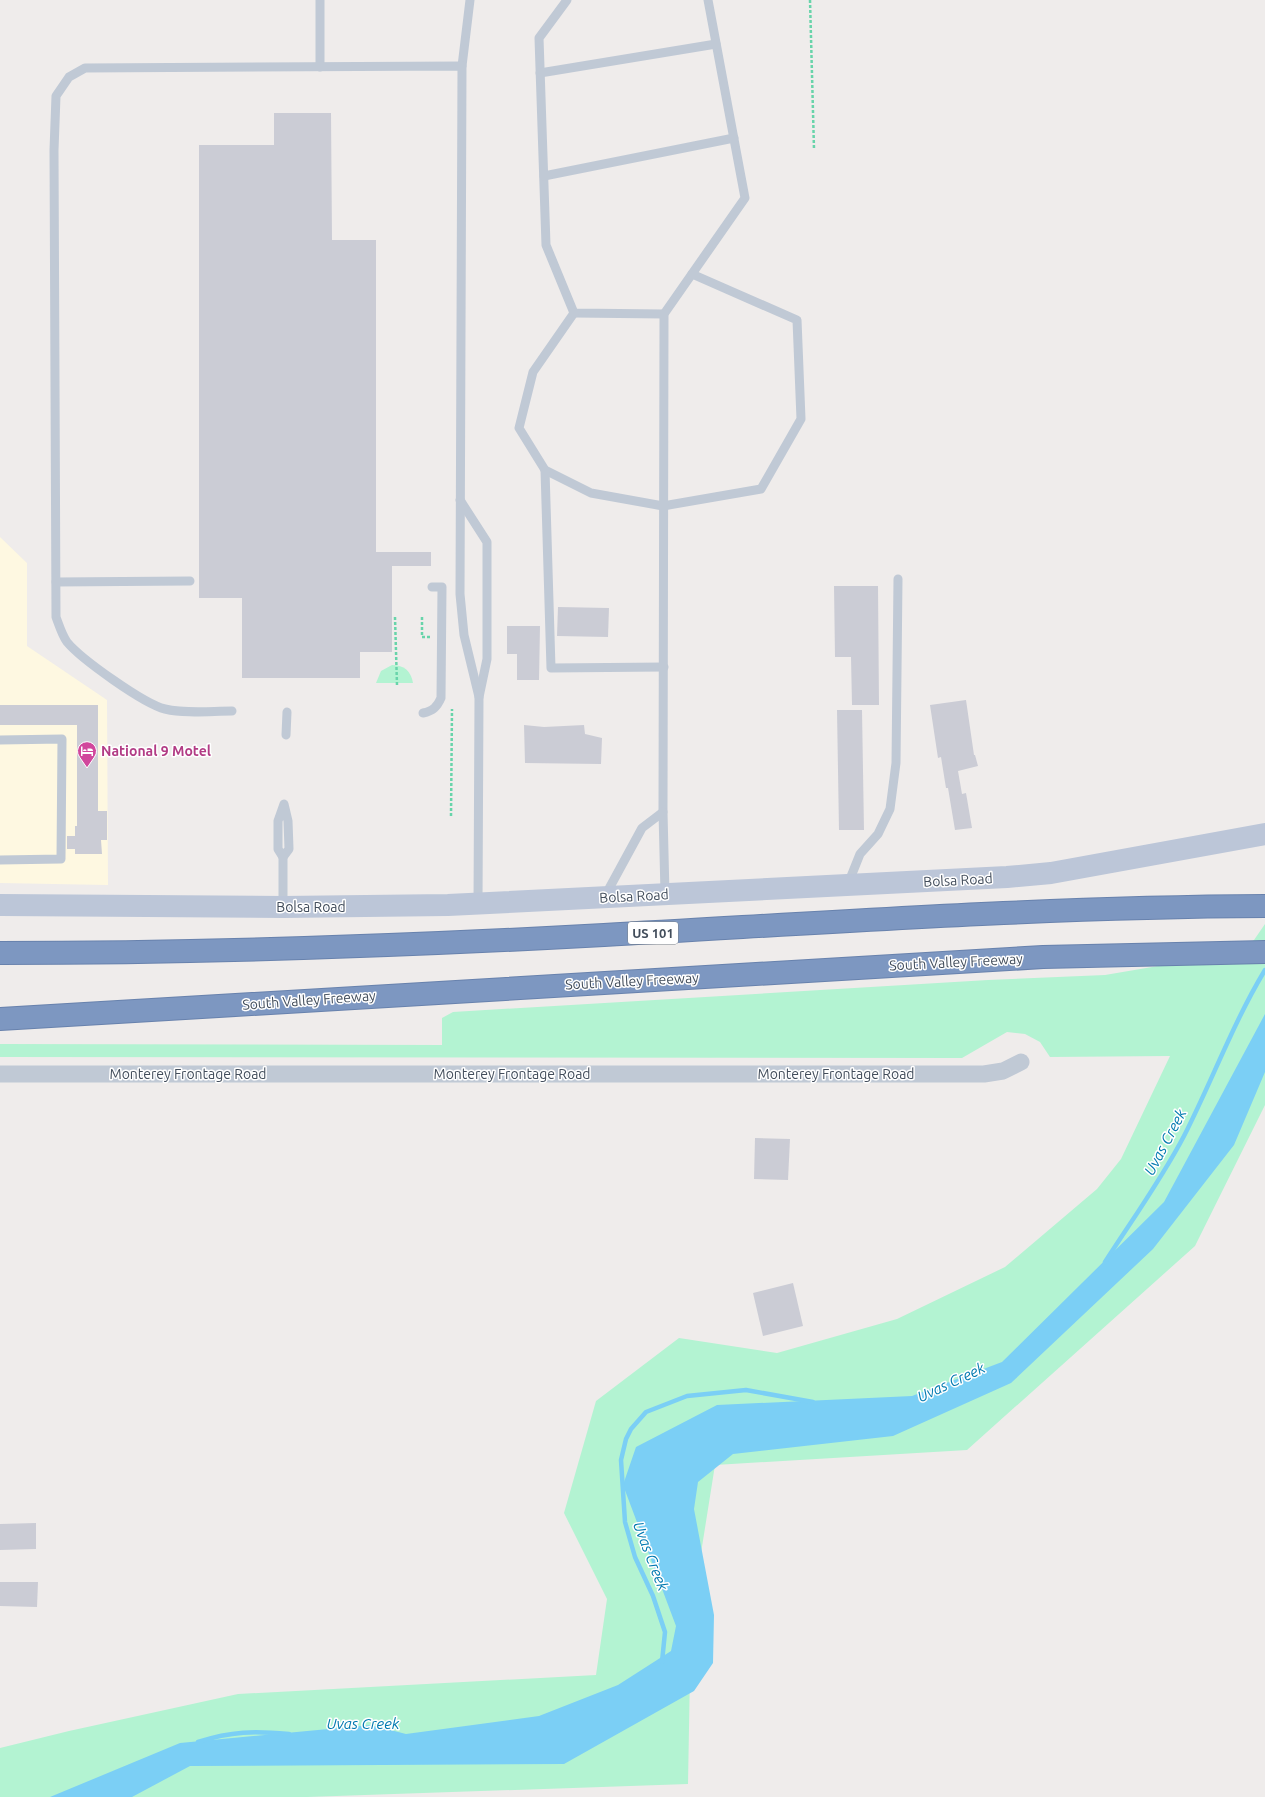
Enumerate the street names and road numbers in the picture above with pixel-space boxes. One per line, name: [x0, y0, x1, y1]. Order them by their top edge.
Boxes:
street label: Bolsa Road: [923, 870, 993, 890]
street label: Bolsa Road: [599, 886, 669, 906]
street label: Bolsa Road: [276, 899, 346, 915]
road number: US 101: [628, 922, 678, 944]
street label: South Valley Freeway: [889, 950, 1023, 973]
street label: South Valley Freeway: [565, 969, 699, 992]
street label: South Valley Freeway: [242, 987, 377, 1013]
street label: Monterey Frontage Road: [109, 1066, 267, 1082]
street label: Monterey Frontage Road: [433, 1066, 591, 1082]
street label: Monterey Frontage Road: [757, 1066, 915, 1082]

